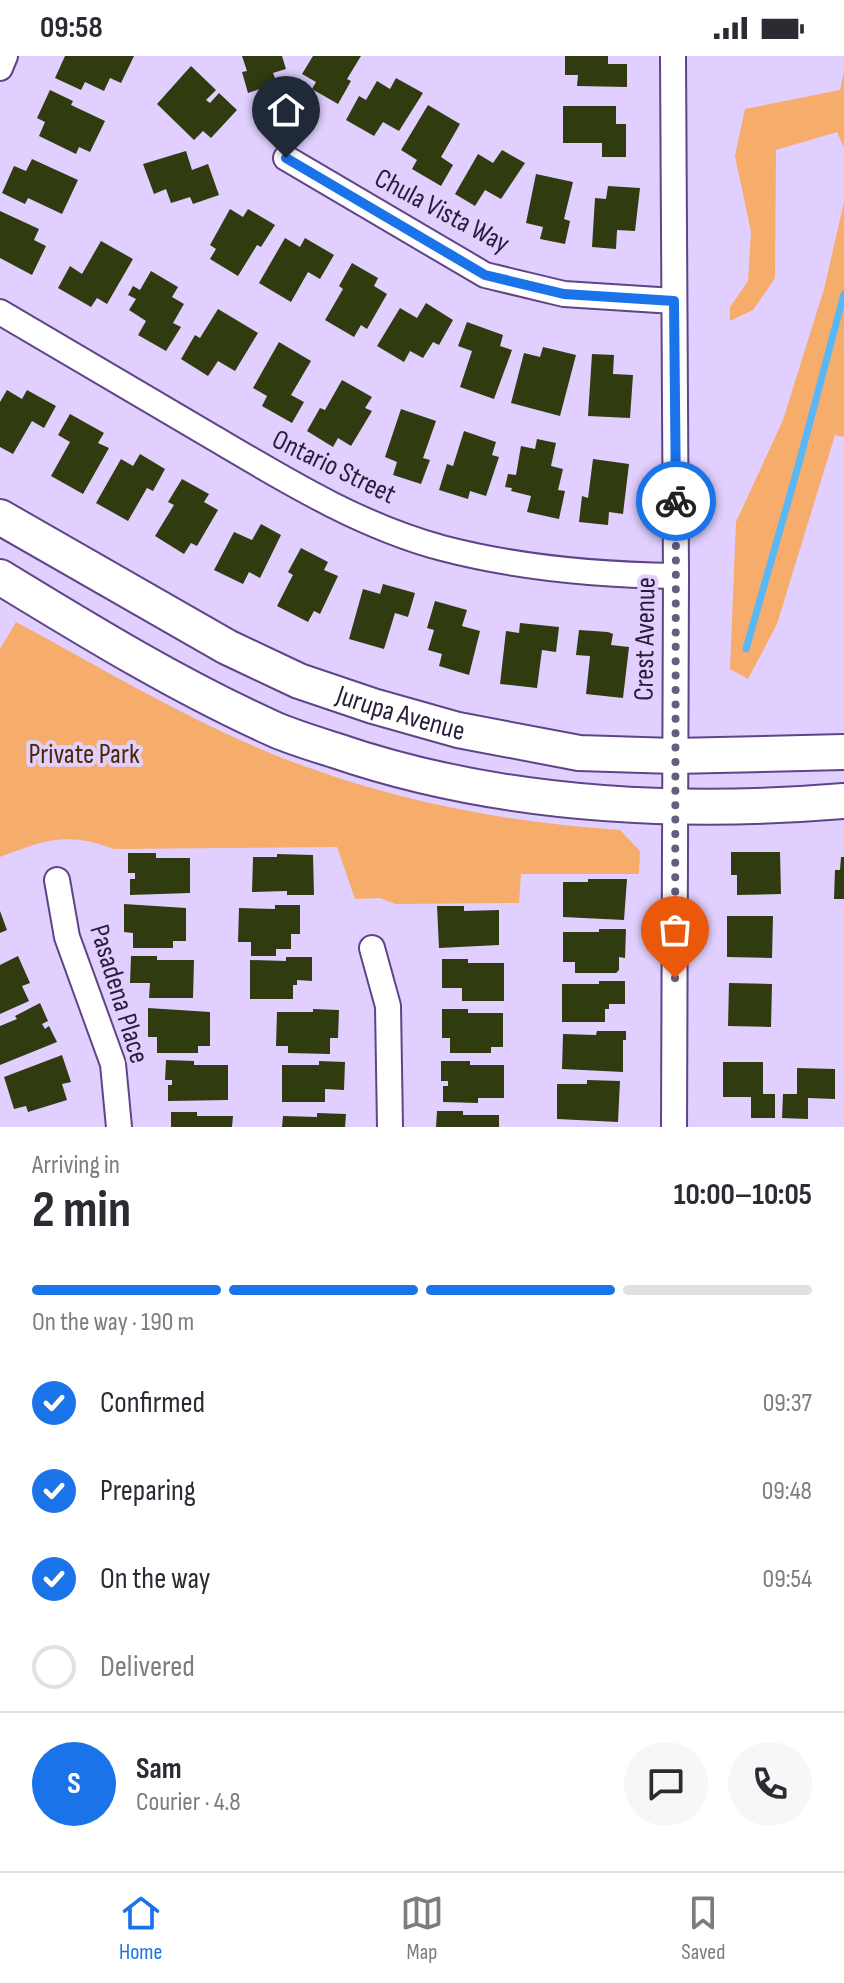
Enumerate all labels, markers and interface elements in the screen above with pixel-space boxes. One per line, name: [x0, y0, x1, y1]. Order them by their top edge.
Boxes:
text: 09:58: [40, 10, 103, 46]
pin: [252, 76, 320, 158]
icon: home: [264, 88, 308, 132]
street label: Chula Vista Way: [369, 162, 515, 260]
street label: Ontario Street: [267, 423, 401, 511]
courier: [636, 461, 716, 541]
icon: bike: [654, 479, 698, 523]
street label: Crest Avenue: [627, 577, 663, 701]
street label: Jurupa Avenue: [331, 678, 468, 747]
park label: Private Park: [28, 738, 140, 771]
pin: [641, 896, 709, 978]
icon: bag: [653, 908, 697, 952]
street label: Pasadena Place: [82, 921, 156, 1067]
text: Arriving in: [32, 1150, 120, 1181]
text: 10:00–10:05: [674, 1177, 812, 1213]
text: 2 min: [32, 1179, 131, 1242]
text: On the way · 190 m: [32, 1307, 194, 1338]
icon: check: [32, 1381, 76, 1425]
text: Confirmed: [100, 1385, 205, 1421]
text: 09:37: [763, 1388, 812, 1419]
icon: check: [32, 1469, 76, 1513]
text: Preparing: [100, 1473, 196, 1509]
text: 09:48: [762, 1476, 812, 1507]
icon: check: [32, 1557, 76, 1601]
text: On the way: [100, 1561, 210, 1597]
text: 09:54: [763, 1564, 812, 1595]
text: Delivered: [100, 1649, 195, 1685]
button: chat: [624, 1742, 708, 1826]
button: phone: [728, 1742, 812, 1826]
text: Sam: [136, 1751, 182, 1787]
text: S: [67, 1766, 81, 1802]
text: Courier · 4.8: [136, 1787, 241, 1818]
tab: Home: [119, 1891, 163, 1966]
tab: Map: [400, 1891, 444, 1966]
tab: Saved: [681, 1891, 725, 1966]

